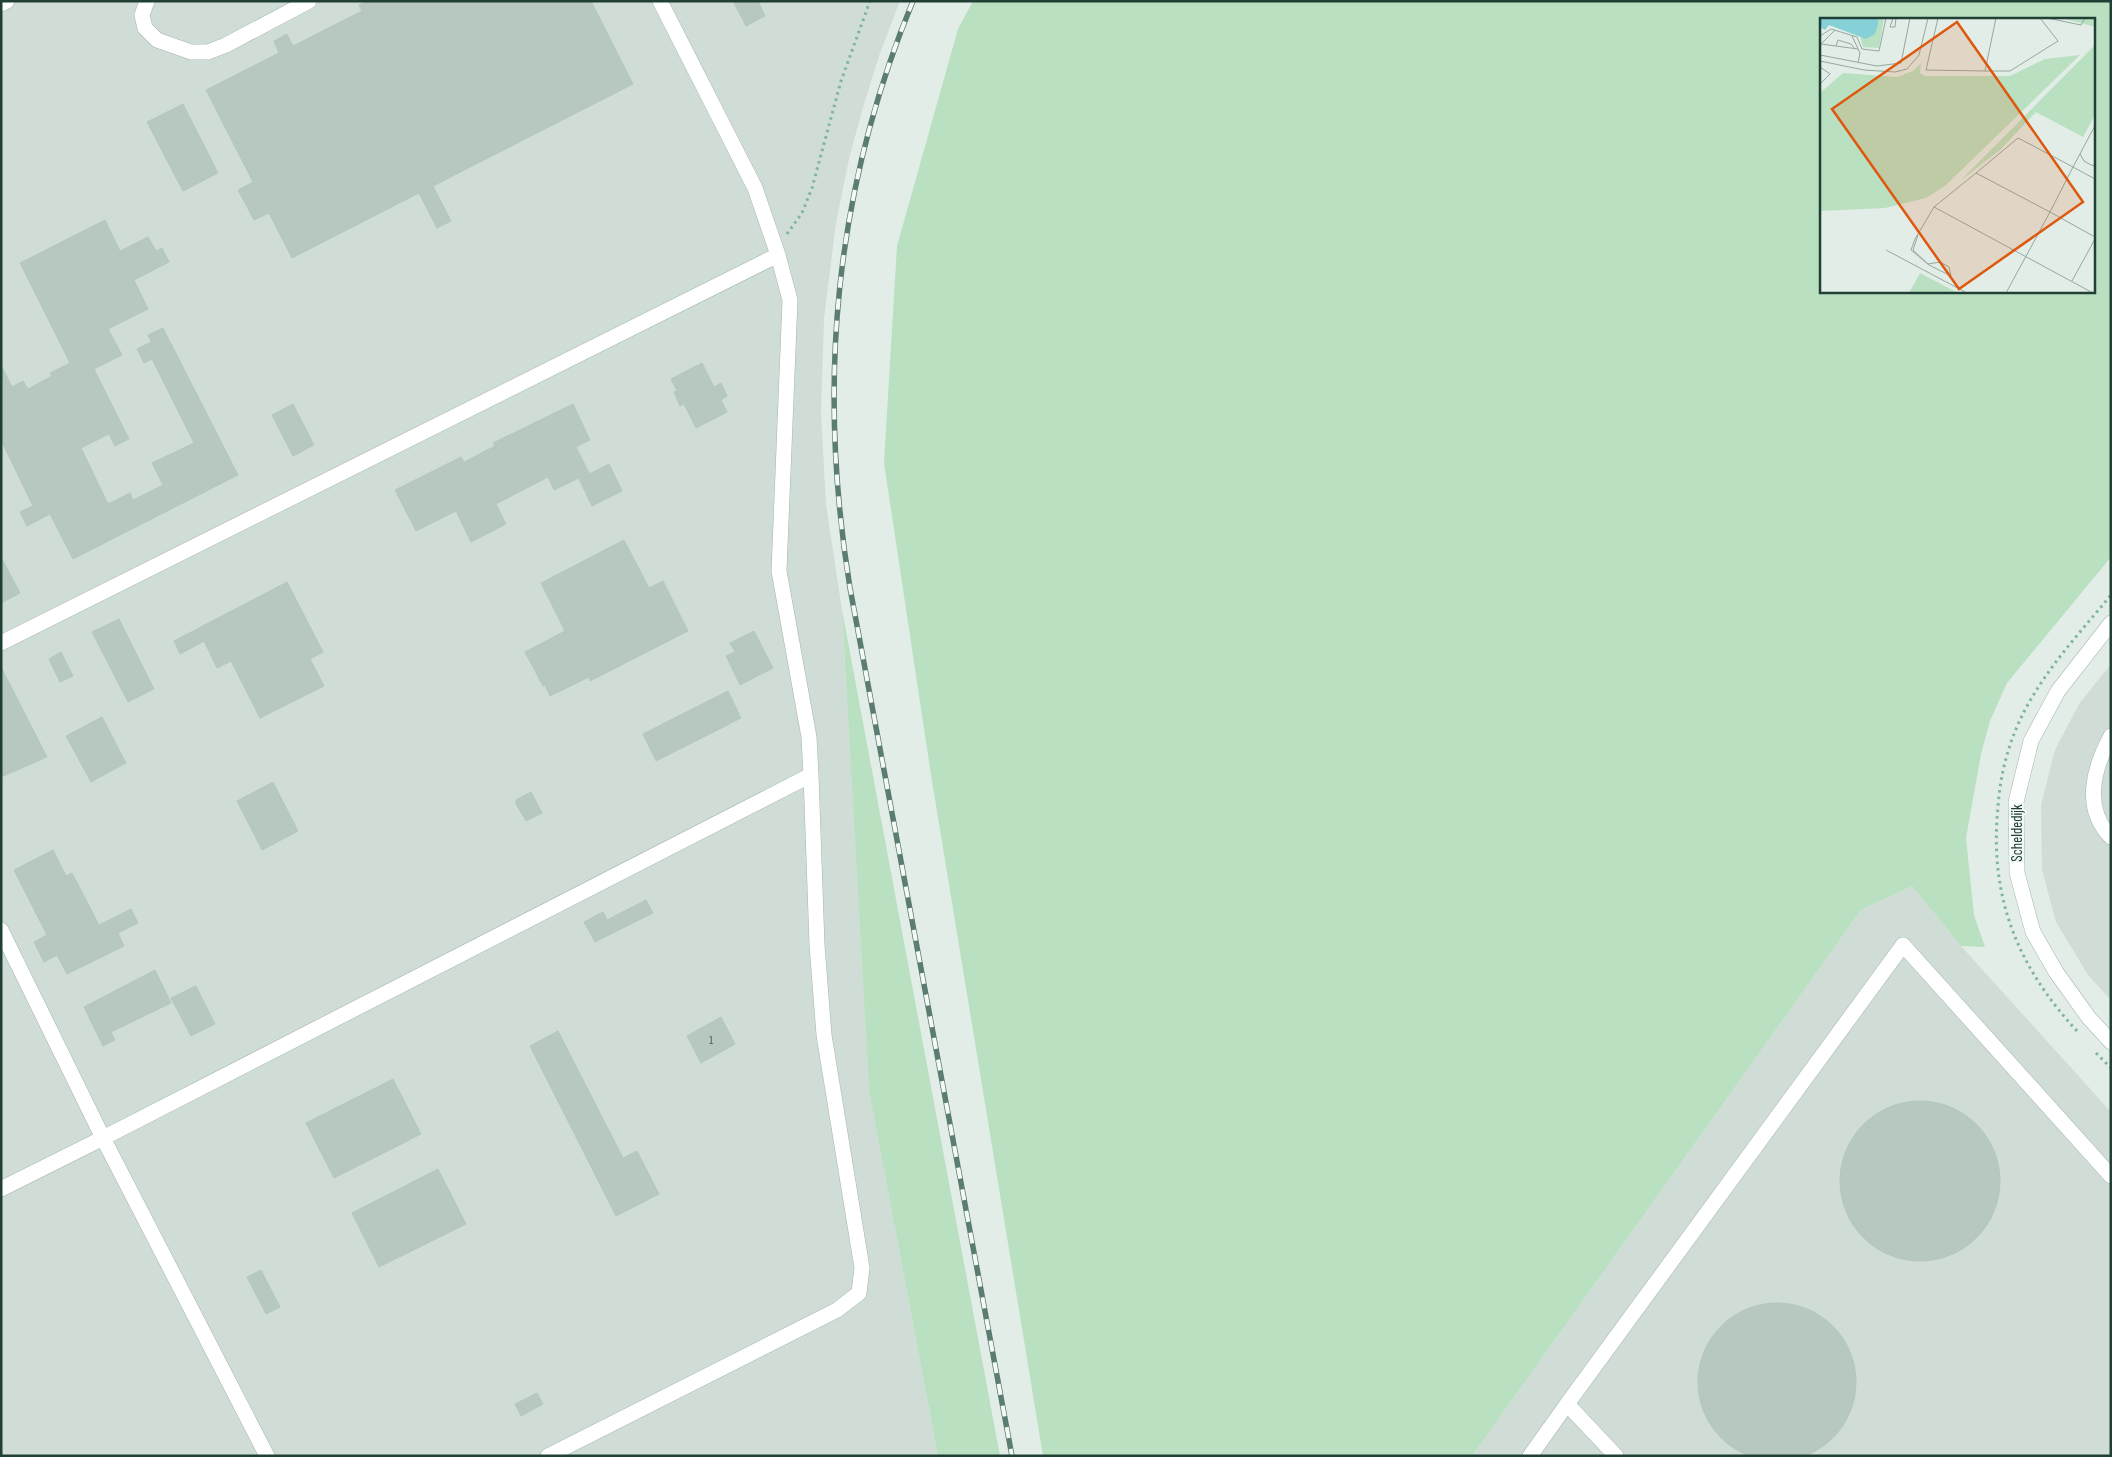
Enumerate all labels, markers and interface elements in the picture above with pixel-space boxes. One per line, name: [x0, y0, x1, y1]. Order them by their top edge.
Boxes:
inset map: [1820, 18, 2094, 292]
street label: Scheldedijk: [2008, 804, 2027, 862]
house number: 1: [709, 1033, 714, 1048]

